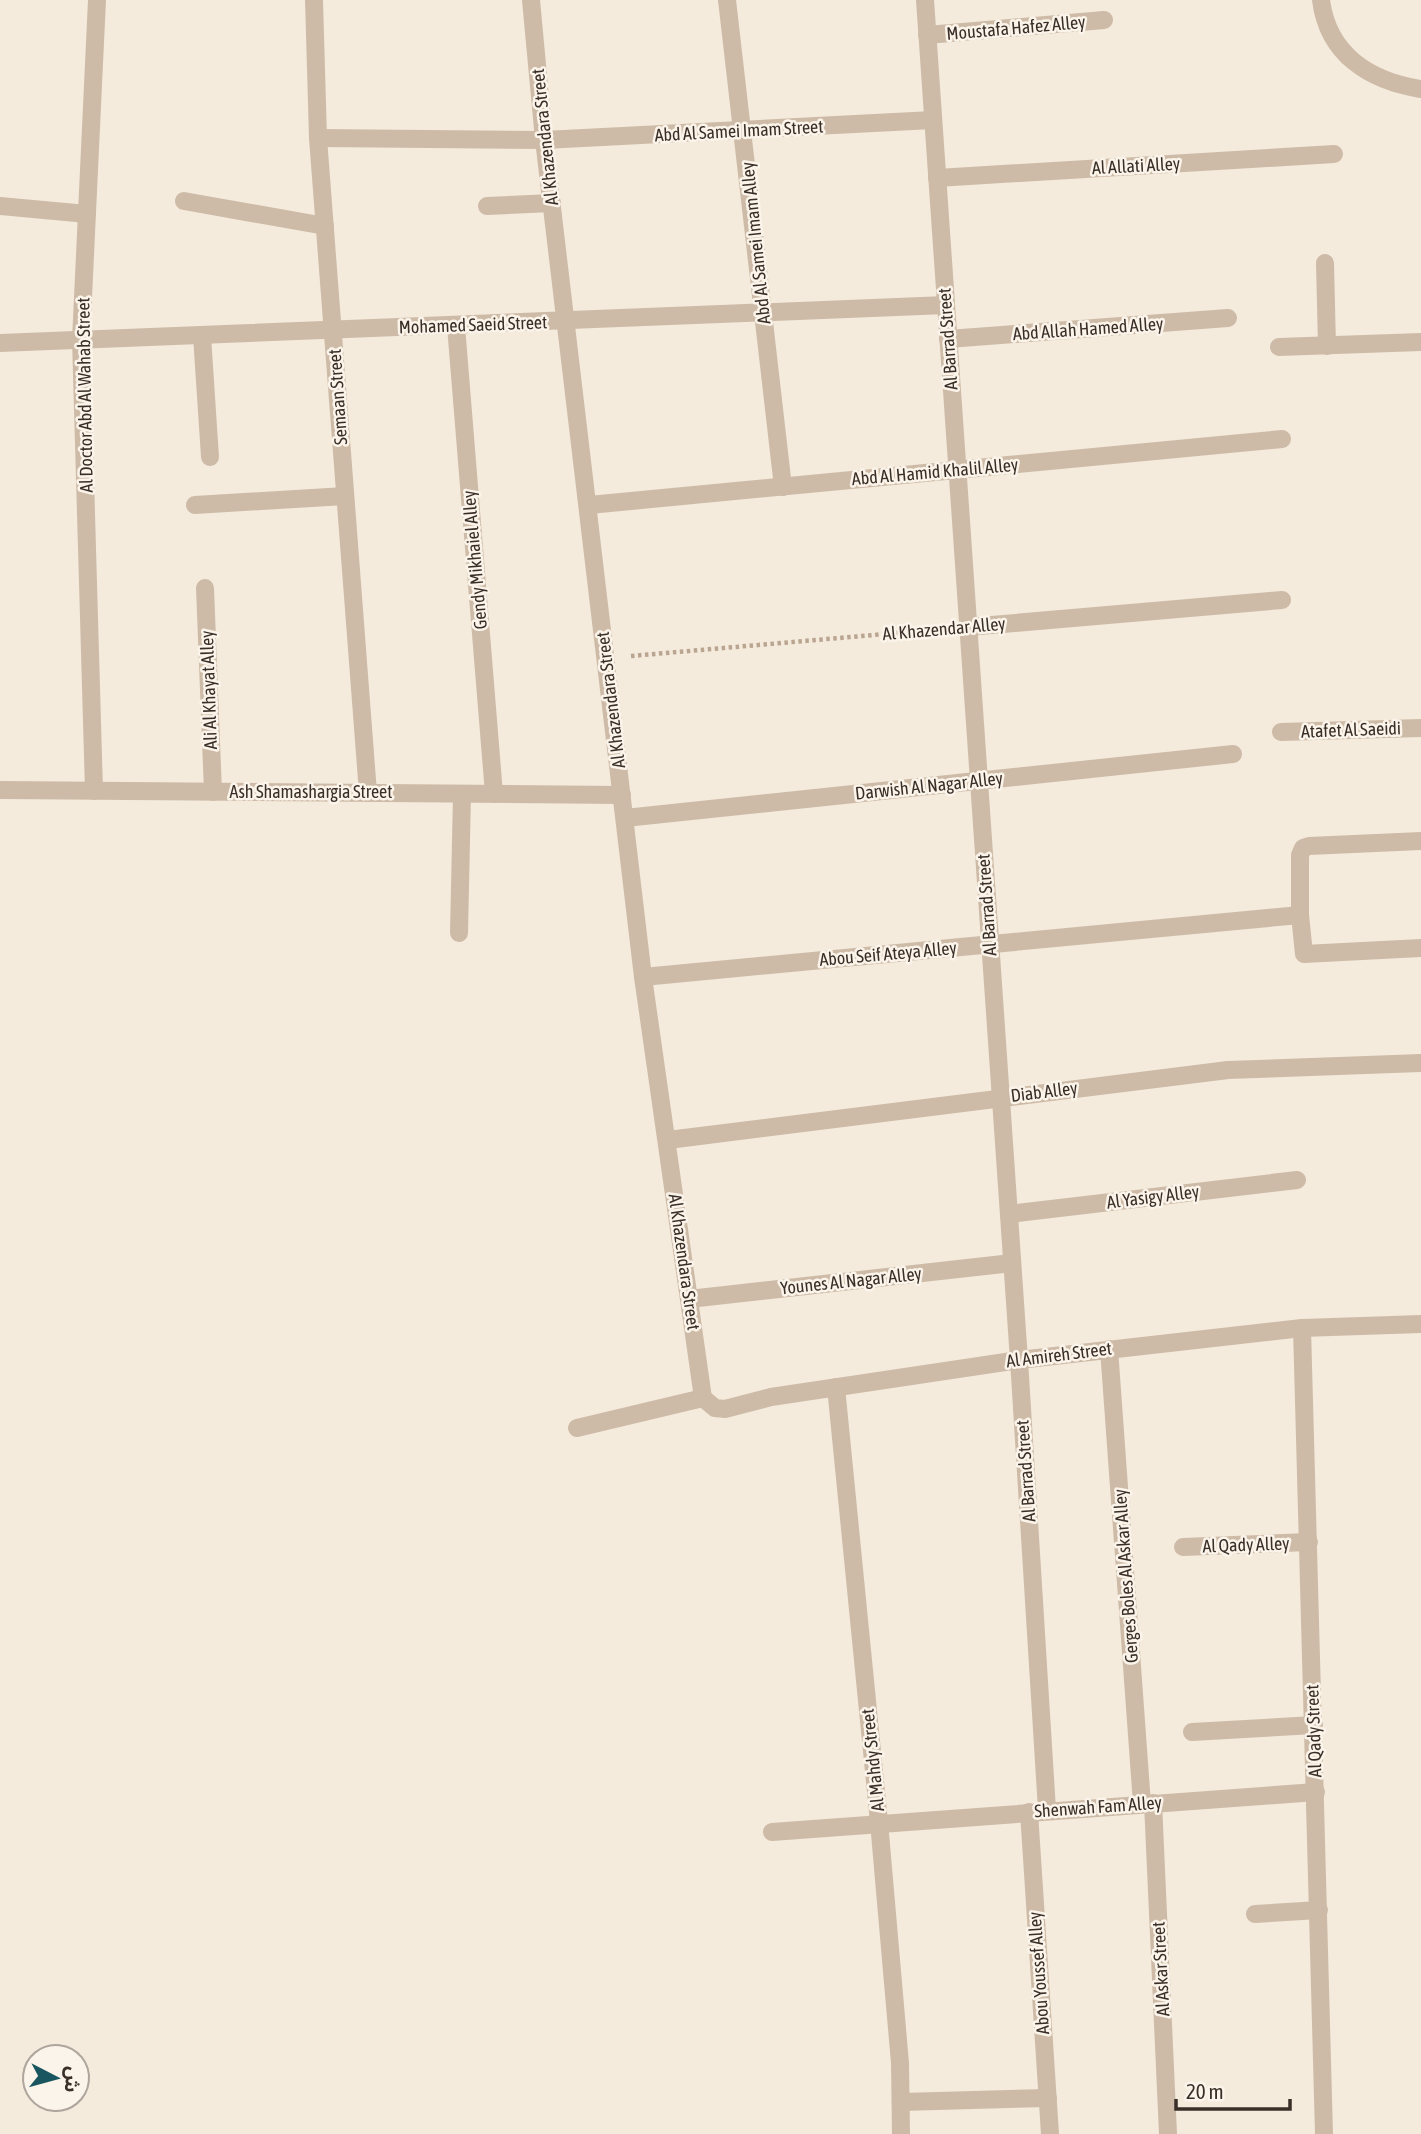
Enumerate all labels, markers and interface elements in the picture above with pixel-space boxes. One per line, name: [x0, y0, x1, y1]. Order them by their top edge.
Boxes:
street label: Moustafa Hafez Alley: [946, 11, 1086, 44]
street label: Al Khazendara Street: [527, 68, 562, 206]
street label: Abd Al Samei Imam Street: [654, 116, 824, 145]
street label: Al Allati Alley: [1091, 153, 1181, 178]
street label: Abd Al Samei Imam Alley: [737, 161, 774, 325]
street label: Al Barrad Street: [933, 287, 962, 391]
street label: Al Doctor Abd Al Wahab Street: [72, 297, 97, 493]
street label: Mohamed Saeid Street: [398, 311, 548, 338]
street label: Abd Allah Hamed Alley: [1012, 313, 1164, 344]
street label: Semaan Street: [324, 348, 351, 446]
street label: Abd Al Hamid Khalil Alley: [851, 454, 1019, 489]
street label: Gendy Mikhaiel Alley: [458, 490, 491, 630]
street label: Al Khazendar Alley: [882, 613, 1006, 644]
street label: Ali Al Khayat Alley: [196, 630, 221, 750]
street label: Al Khazendara Street: [592, 631, 629, 770]
street label: Atafet Al Saeidi: [1301, 717, 1401, 742]
street label: Darwish Al Nagar Alley: [854, 767, 1004, 804]
street label: Ash Shamashargia Street: [230, 781, 392, 802]
street label: Al Barrad Street: [972, 853, 1001, 957]
street label: Abou Seif Ateya Alley: [818, 937, 957, 970]
street label: Diab Alley: [1009, 1077, 1079, 1106]
street label: Al Yasigy Alley: [1105, 1180, 1200, 1213]
street label: Al Khazendara Street: [665, 1192, 704, 1331]
street label: Younes Al Nagar Alley: [779, 1263, 923, 1298]
street label: Al Amireh Street: [1005, 1338, 1113, 1371]
street label: Al Barrad Street: [1011, 1419, 1040, 1523]
street label: Gerges Boles Al Askar Alley: [1109, 1488, 1142, 1664]
street label: Al Qady Alley: [1202, 1532, 1290, 1557]
street label: Al Qady Street: [1301, 1684, 1326, 1778]
street label: Al Mahdy Street: [857, 1708, 888, 1812]
street label: Shenwah Fam Alley: [1034, 1792, 1162, 1821]
street label: Abou Youssef Alley: [1024, 1911, 1053, 2035]
street label: Al Askar Street: [1148, 1921, 1173, 2017]
north arrow: [21, 2043, 91, 2113]
text: ش: [61, 2066, 85, 2094]
scale bar: [1176, 2068, 1290, 2112]
text: 20 m: [1186, 2079, 1224, 2103]

